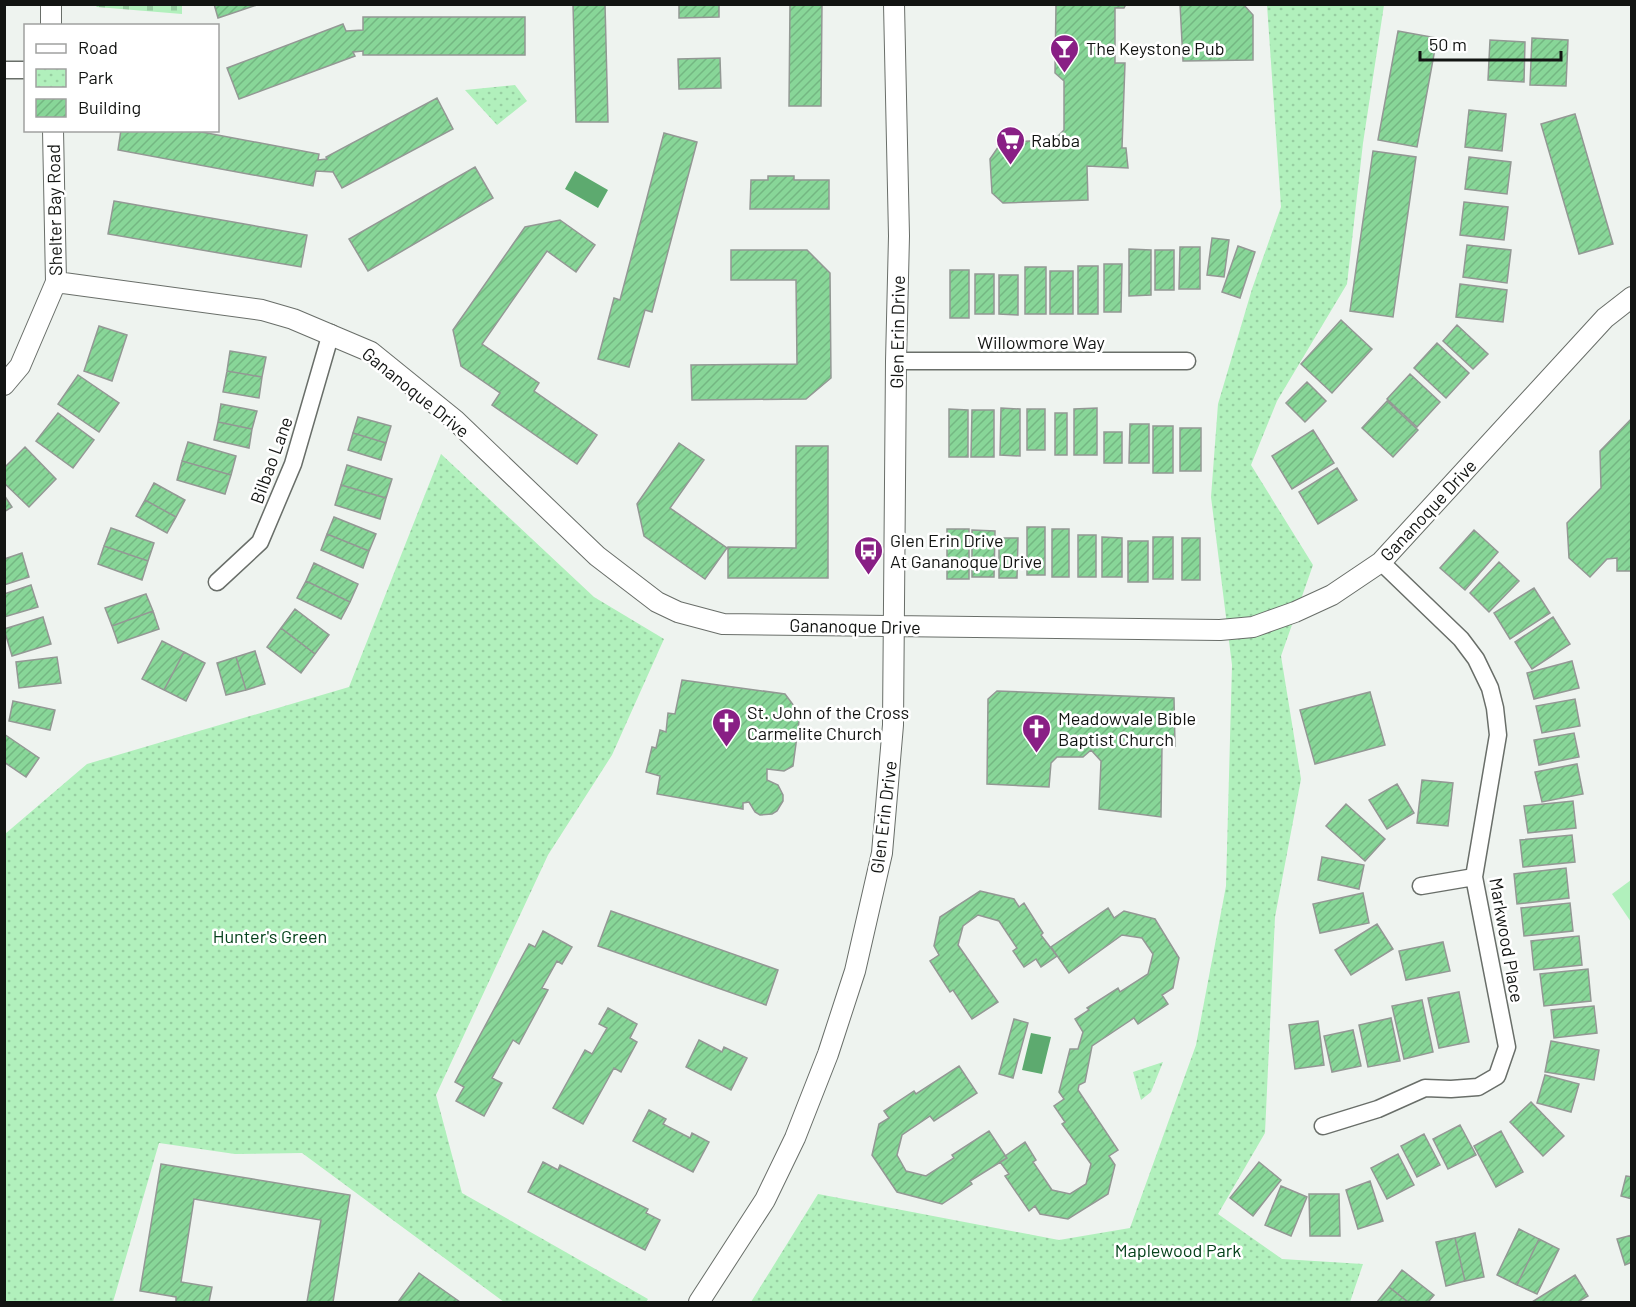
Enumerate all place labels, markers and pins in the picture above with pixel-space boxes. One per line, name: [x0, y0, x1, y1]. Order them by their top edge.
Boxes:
bar icon: The Keystone Pub: [1049, 32, 1081, 74]
place label: The Keystone Pub: [1086, 37, 1224, 59]
supermarket icon: Rabba: [994, 124, 1026, 166]
place label: Rabba: [1031, 129, 1080, 151]
place label: Glen Erin Drive At Gananoque Drive: [890, 529, 1042, 572]
bus stop icon: Glen Erin Drive At Gananoque Drive: [853, 534, 885, 576]
place label: St. John of the Cross Carmelite Church: [747, 701, 909, 744]
church icon: St. John of the Cross Carmelite Church: [710, 706, 742, 748]
place label: Meadowvale Bible Baptist Church: [1058, 707, 1196, 750]
church icon: Meadowvale Bible Baptist Church: [1021, 712, 1053, 754]

